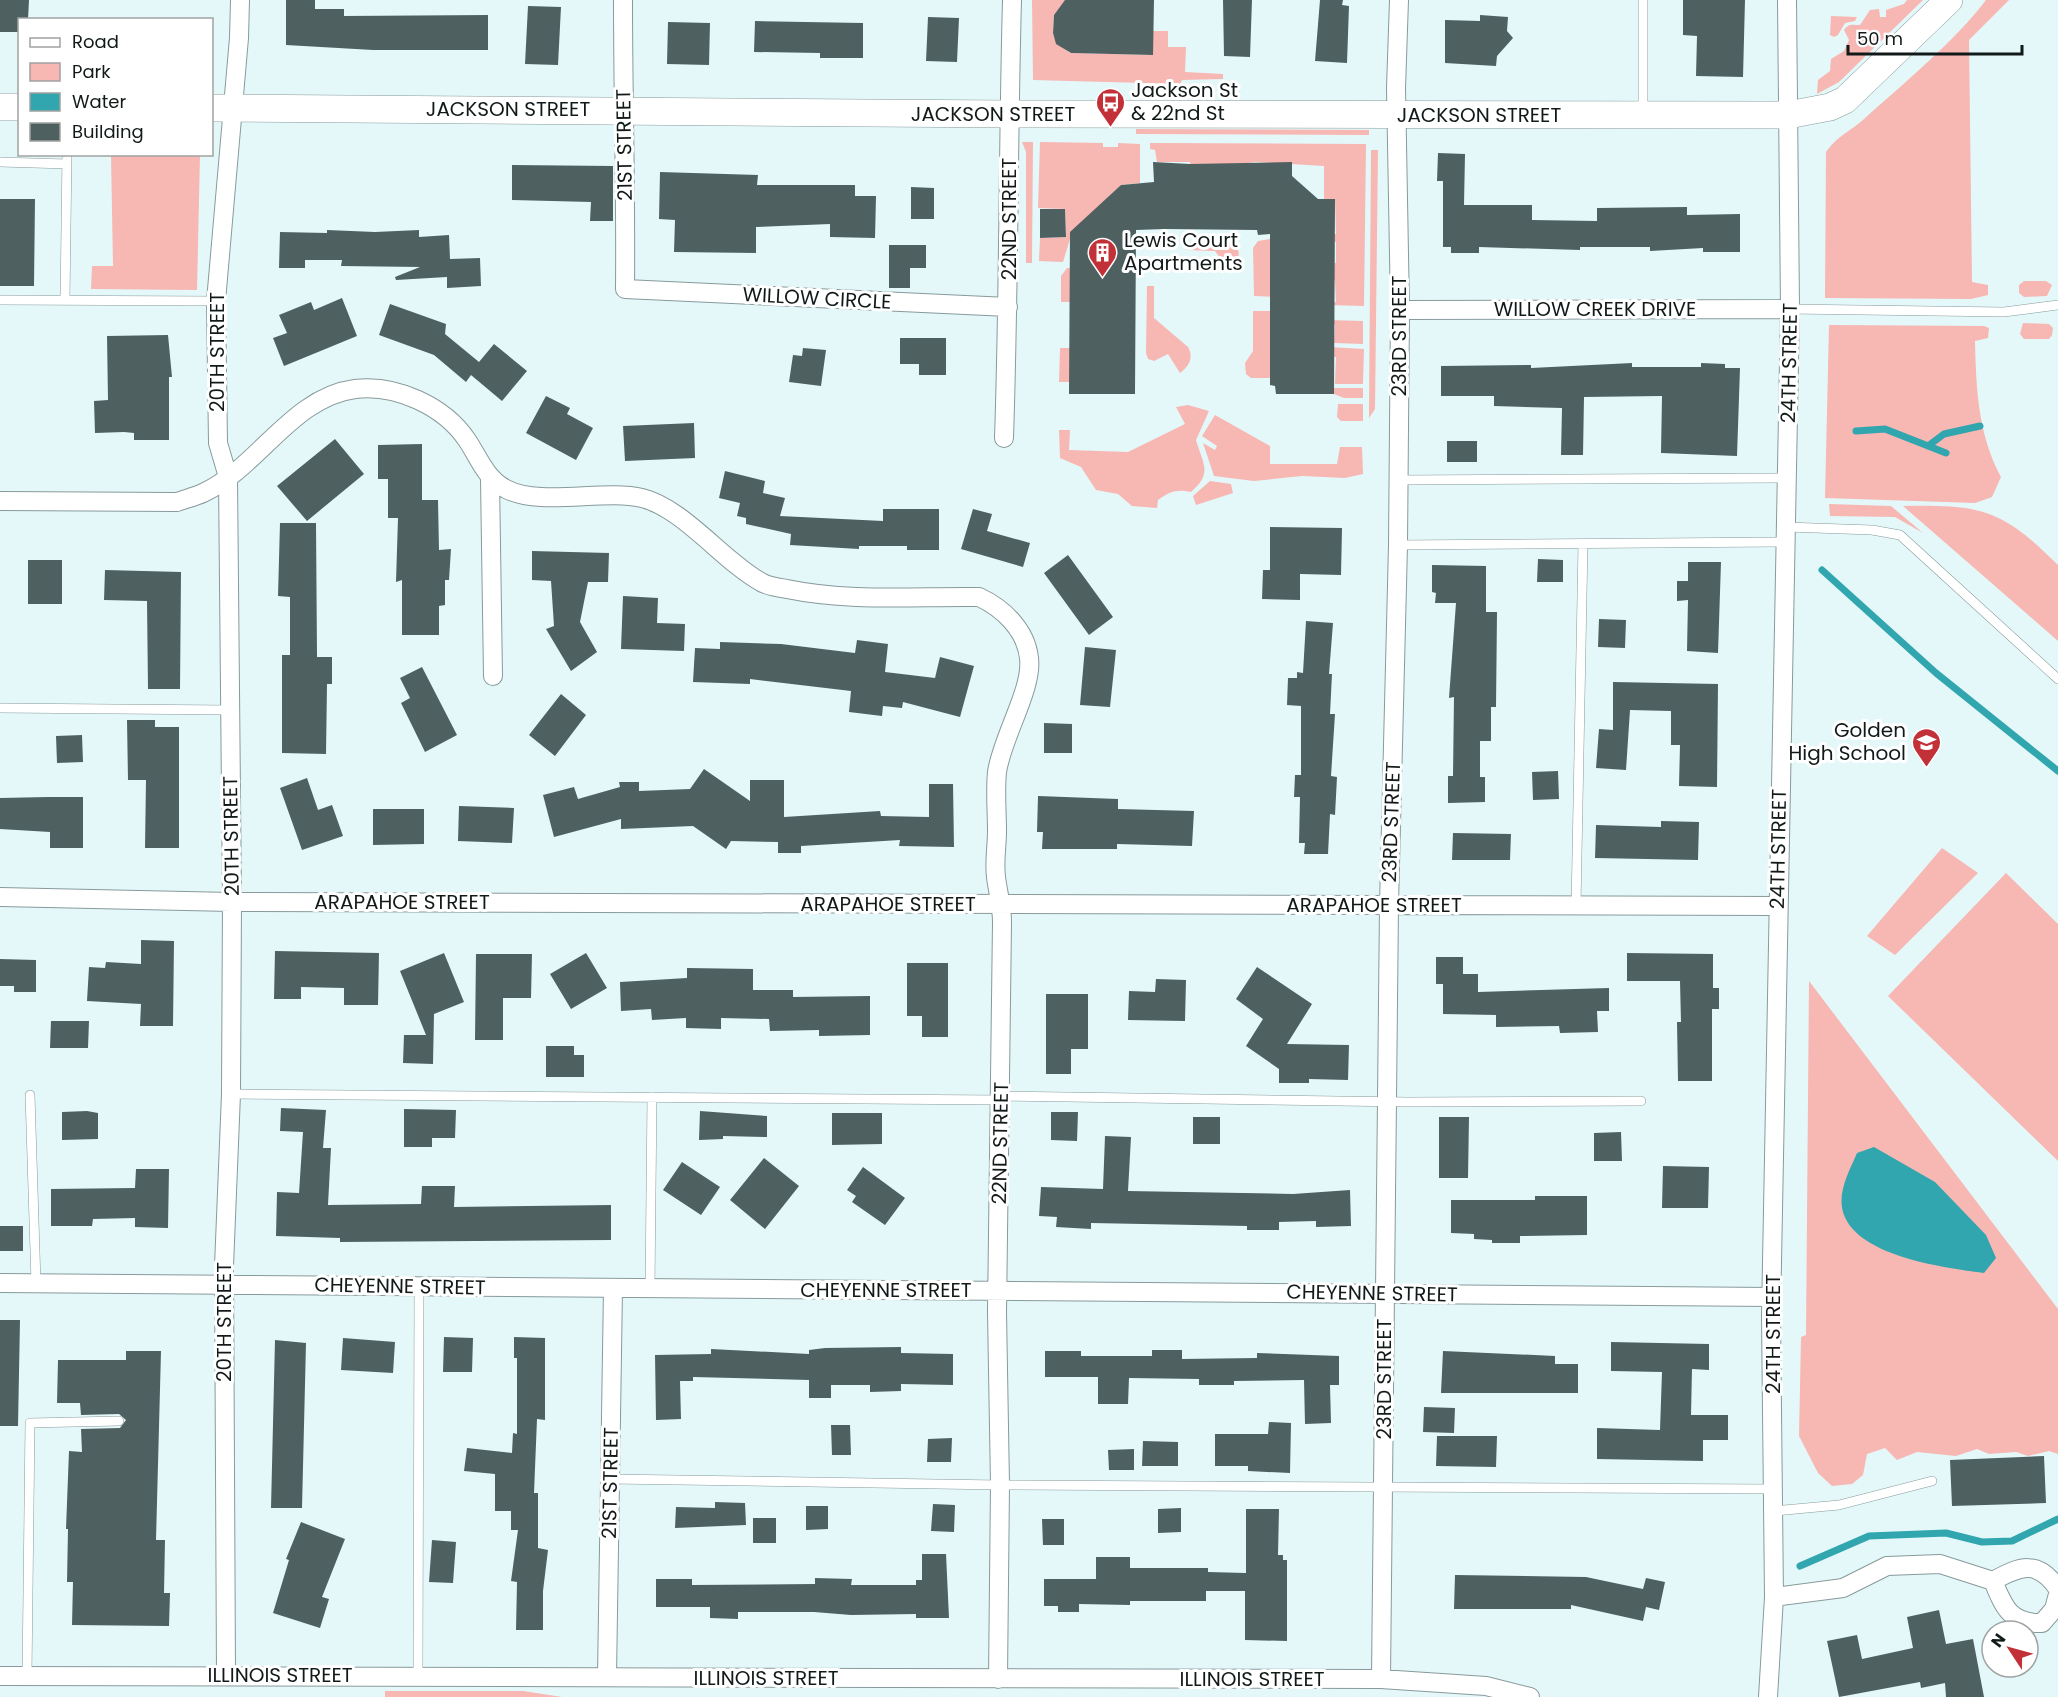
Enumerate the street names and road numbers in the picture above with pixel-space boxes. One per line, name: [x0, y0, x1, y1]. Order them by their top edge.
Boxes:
street label: 21ST STREET: [609, 89, 639, 201]
street label: JACKSON STREET: [426, 95, 590, 123]
street label: JACKSON STREET: [911, 100, 1075, 128]
street label: JACKSON STREET: [1397, 101, 1561, 129]
street label: 22ND STREET: [995, 158, 1023, 280]
street label: 23RD STREET: [1385, 275, 1413, 396]
street label: WILLOW CIRCLE: [742, 280, 892, 316]
street label: 20TH STREET: [203, 292, 231, 412]
street label: WILLOW CREEK DRIVE: [1494, 295, 1696, 323]
street label: 24TH STREET: [1774, 303, 1804, 423]
street label: 23RD STREET: [1375, 761, 1407, 883]
street label: 20TH STREET: [216, 776, 246, 896]
street label: 24TH STREET: [1763, 789, 1793, 909]
street label: ARAPAHOE STREET: [314, 888, 490, 916]
street label: ARAPAHOE STREET: [800, 890, 976, 918]
street label: ARAPAHOE STREET: [1286, 891, 1462, 919]
street label: 22ND STREET: [985, 1081, 1015, 1205]
street label: 20TH STREET: [210, 1262, 238, 1382]
street label: CHEYENNE STREET: [314, 1271, 486, 1301]
street label: 24TH STREET: [1759, 1274, 1787, 1394]
street label: CHEYENNE STREET: [800, 1276, 972, 1304]
street label: CHEYENNE STREET: [1286, 1278, 1458, 1308]
street label: 23RD STREET: [1370, 1318, 1398, 1439]
street label: 21ST STREET: [595, 1427, 625, 1539]
street label: ILLINOIS STREET: [208, 1661, 353, 1689]
street label: ILLINOIS STREET: [694, 1664, 839, 1692]
street label: ILLINOIS STREET: [1180, 1665, 1325, 1693]

